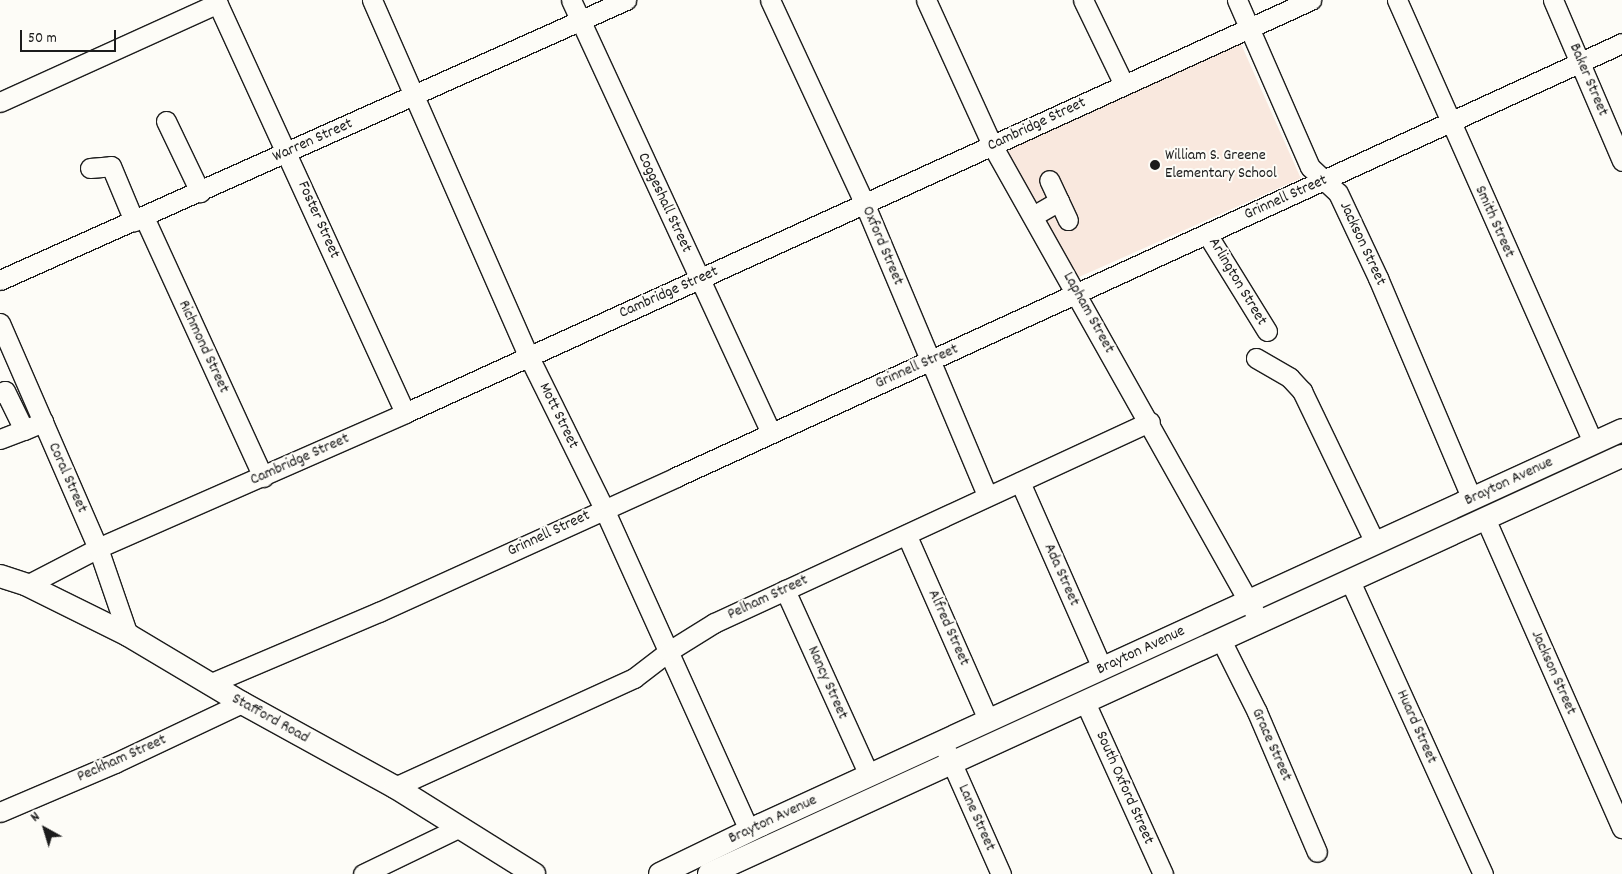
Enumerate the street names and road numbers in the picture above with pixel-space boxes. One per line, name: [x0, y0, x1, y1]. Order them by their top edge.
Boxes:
street label: Baker Street: [1564, 41, 1612, 119]
street label: Cambridge Street: [985, 94, 1089, 156]
street label: Warren Street: [270, 115, 356, 167]
street label: Coggeshall Street: [633, 150, 695, 256]
street label: Grinnell Street: [1241, 171, 1331, 225]
street label: Foster Street: [292, 178, 344, 262]
street label: Smith Street: [1470, 183, 1518, 261]
street label: Jackson Street: [1334, 199, 1390, 289]
street label: Oxford Street: [857, 204, 907, 288]
street label: Arlington Street: [1203, 235, 1271, 329]
street label: Cambridge Street: [617, 263, 721, 323]
street label: Lapham Street: [1058, 269, 1118, 357]
street label: Richmond Street: [173, 298, 233, 396]
street label: Grinnell Street: [872, 340, 962, 394]
street label: Mott Street: [534, 380, 582, 452]
street label: Cambridge Street: [248, 430, 352, 490]
street label: Coral Street: [43, 440, 91, 516]
street label: Brayton Avenue: [1462, 453, 1556, 511]
street label: Grinnell Street: [505, 507, 593, 561]
street label: Ada Street: [1039, 541, 1083, 609]
street label: Pelham Street: [725, 571, 811, 625]
street label: Alfred Street: [923, 587, 973, 669]
street label: Brayton Avenue: [1094, 622, 1188, 680]
street label: Jackson Street: [1526, 628, 1580, 718]
street label: Nancy Street: [802, 643, 852, 723]
street label: Huard Street: [1391, 687, 1441, 767]
street label: Stafford Road: [228, 690, 312, 748]
street label: Grace Street: [1246, 706, 1296, 784]
street label: South Oxford Street: [1090, 728, 1158, 848]
street label: Peckham Street: [74, 731, 170, 787]
street label: Lane Street: [953, 782, 999, 854]
street label: Brayton Avenue: [726, 791, 820, 849]

